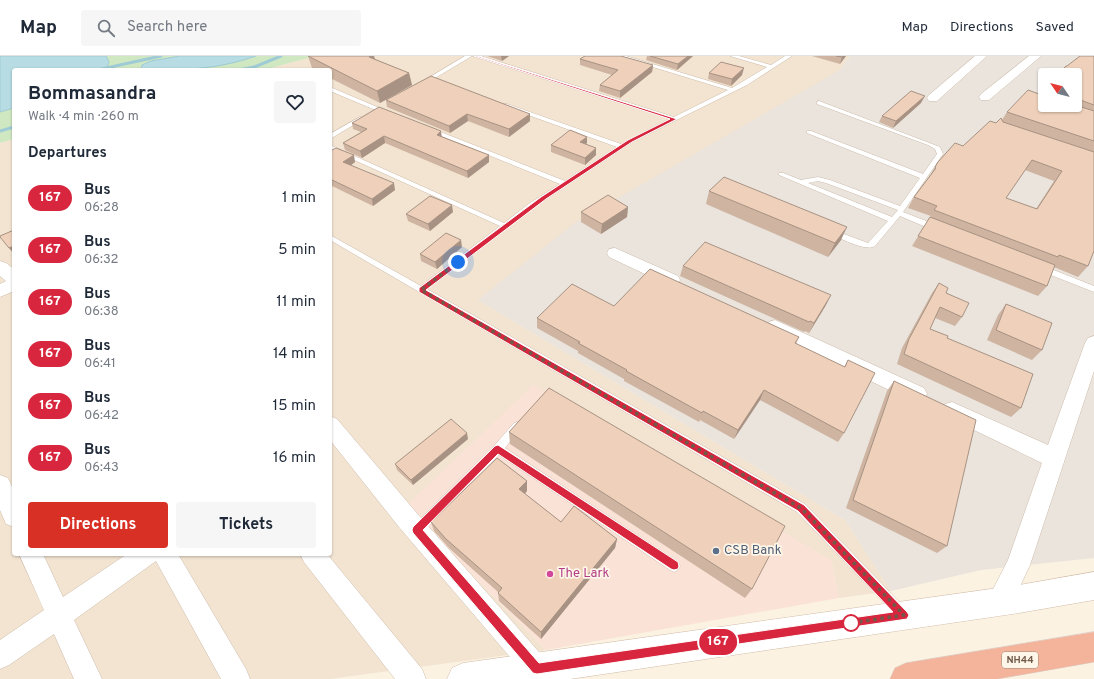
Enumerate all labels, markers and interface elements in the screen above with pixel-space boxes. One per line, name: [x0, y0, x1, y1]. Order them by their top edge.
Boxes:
search box: [81, 10, 361, 46]
text: Map: [20, 16, 57, 40]
icon: search: [95, 17, 117, 39]
text: Search here: [127, 18, 207, 37]
text: Map: [902, 19, 928, 36]
text: Directions: [950, 19, 1014, 36]
text: Saved: [1036, 19, 1074, 36]
north arrow: [1038, 68, 1082, 112]
map controls: [1038, 68, 1082, 112]
button: heart: [274, 81, 316, 123]
text: Bommasandra: [28, 82, 156, 106]
text: Walk · 4 min · 260 m: [28, 109, 139, 125]
text: Departures: [28, 144, 107, 163]
text: Bus: [84, 181, 111, 200]
text: 167: [39, 189, 61, 206]
text: 1 min: [282, 189, 316, 208]
text: 06:28: [84, 200, 119, 216]
text: Bus: [84, 233, 111, 252]
text: 167: [39, 241, 61, 258]
text: 5 min: [278, 241, 316, 260]
text: 06:32: [84, 252, 119, 268]
your location: [448, 252, 468, 272]
text: Bus: [84, 285, 111, 304]
text: 167: [39, 293, 61, 310]
text: 11 min: [276, 293, 316, 312]
text: 06:38: [84, 304, 119, 320]
text: Bus: [84, 337, 111, 356]
text: 167: [39, 345, 61, 362]
text: 14 min: [273, 345, 316, 364]
text: 06:41: [84, 356, 116, 372]
text: Bus: [84, 389, 111, 408]
text: 167: [39, 397, 61, 414]
text: 15 min: [273, 397, 316, 416]
text: 06:42: [84, 408, 119, 424]
text: Bus: [84, 441, 111, 460]
text: 167: [39, 449, 61, 466]
text: 16 min: [273, 449, 316, 468]
text: 06:43: [84, 460, 119, 476]
button: Directions: [28, 502, 168, 548]
button: Tickets: [176, 502, 316, 548]
place label: CSB Bank: [724, 543, 782, 559]
marker: CSB Bank: [711, 546, 721, 556]
place label: The Lark: [558, 566, 609, 582]
marker: The Lark: [545, 569, 555, 579]
unlabelled marker: [842, 614, 860, 632]
line badge: 167: [695, 629, 741, 655]
text: 167: [707, 633, 729, 650]
road number: NH44: [1002, 652, 1038, 668]

